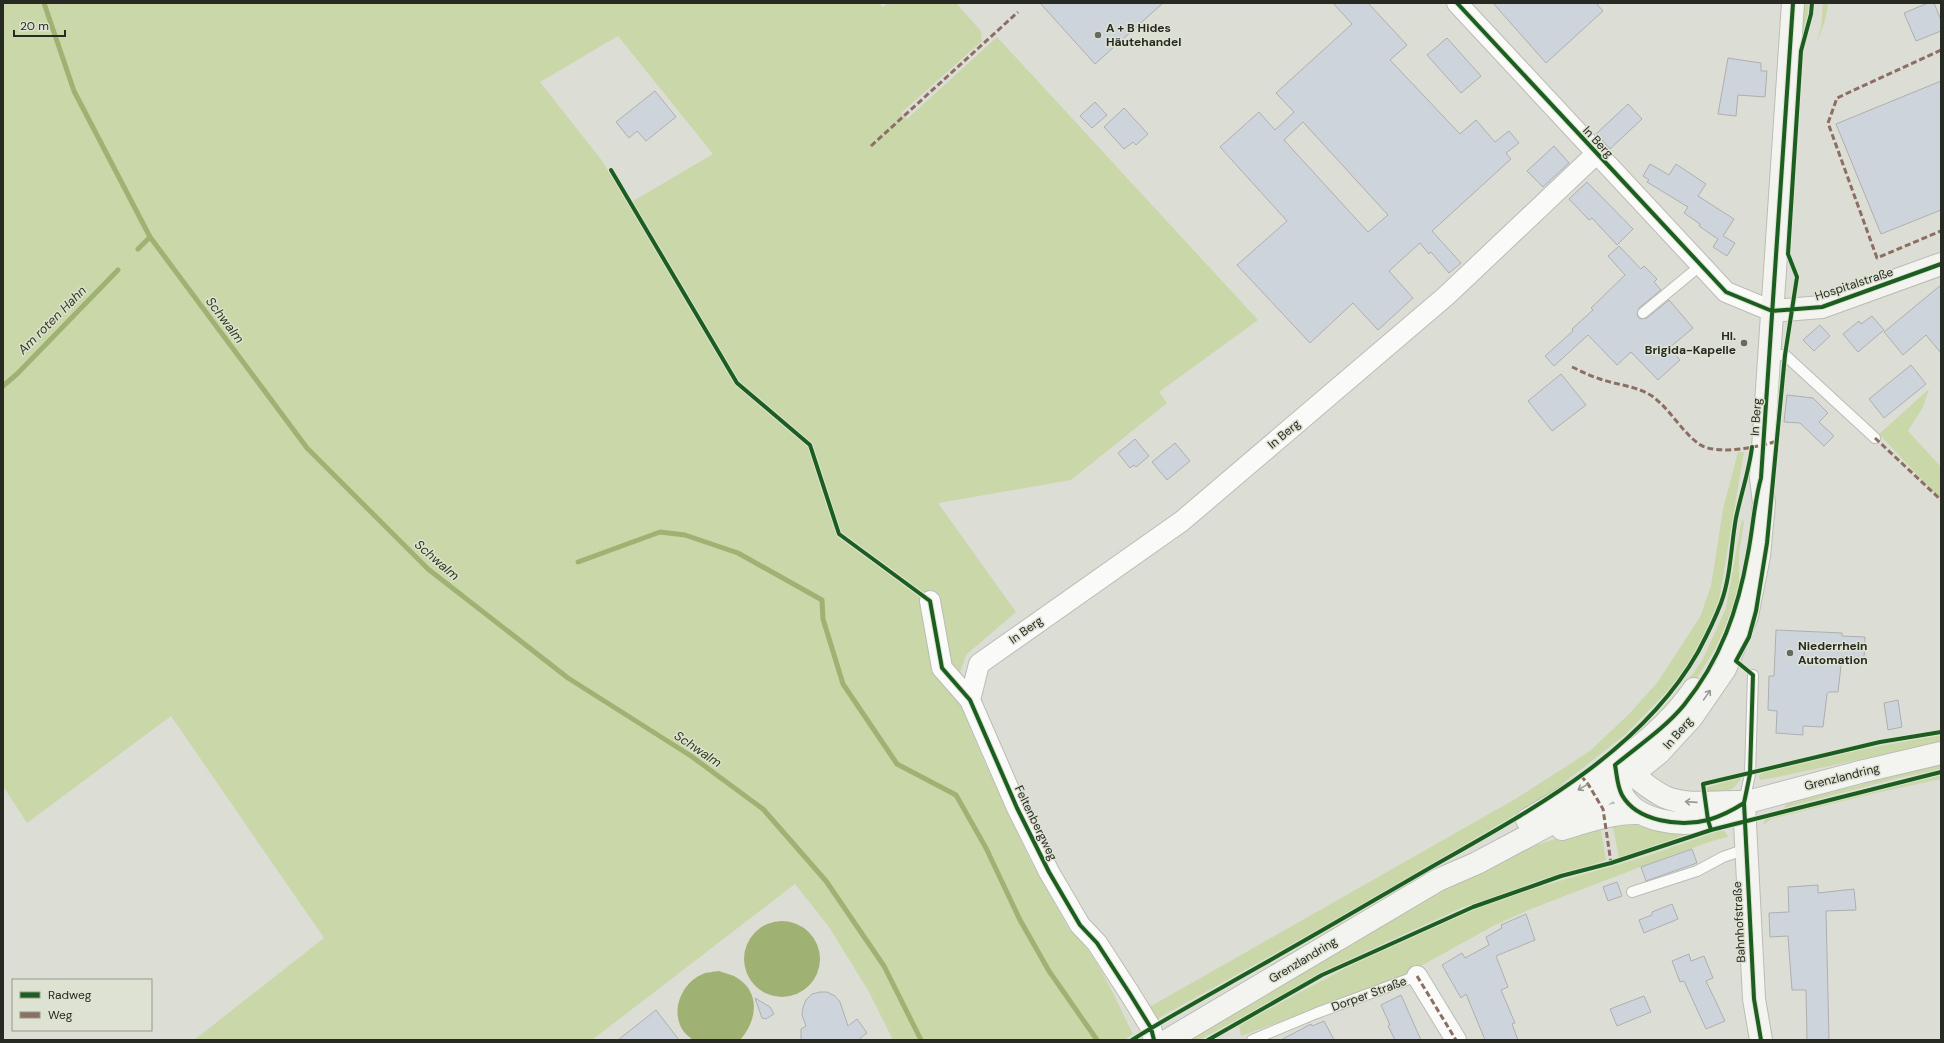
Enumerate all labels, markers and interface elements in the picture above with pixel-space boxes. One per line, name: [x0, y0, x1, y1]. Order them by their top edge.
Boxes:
scale bar: [14, 12, 65, 38]
text: 20 m: [20, 18, 49, 34]
place label: A + B Hides Häutehandel: [1106, 20, 1181, 50]
marker: A + B Hides Häutehandel: [1093, 30, 1103, 40]
street label: In Berg: [1579, 123, 1617, 162]
street label: Hospitalstraße: [1813, 264, 1895, 304]
water label: Am roten Hahn: [13, 282, 90, 359]
water label: Schwalm: [202, 293, 248, 347]
place label: Hl. Brigida-Kapelle: [1645, 328, 1736, 358]
marker: Hl. Brigida-Kapelle: [1739, 338, 1749, 348]
street label: In Berg: [1747, 397, 1765, 436]
street label: In Berg: [1264, 415, 1304, 452]
water label: Schwalm: [411, 536, 463, 584]
street label: In Berg: [1006, 612, 1046, 647]
place label: Niederrhein Automation: [1798, 638, 1868, 668]
marker: Niederrhein Automation: [1785, 648, 1795, 658]
one-way arrow: [1703, 690, 1711, 701]
street label: In Berg: [1660, 713, 1697, 753]
water label: Schwalm: [671, 727, 725, 771]
street label: Grenzlandring: [1803, 760, 1882, 794]
street label: Feltenbergweg: [1011, 783, 1061, 863]
one-way arrow: [1578, 783, 1589, 791]
one-way arrow: [1685, 798, 1698, 806]
street label: Bahnhofstraße: [1729, 881, 1749, 963]
street label: Grenzlandring: [1266, 933, 1340, 987]
street label: Dorper Straße: [1329, 973, 1409, 1015]
legend: [12, 979, 152, 1031]
text: Radweg: [48, 987, 92, 1003]
text: Weg: [48, 1007, 73, 1023]

